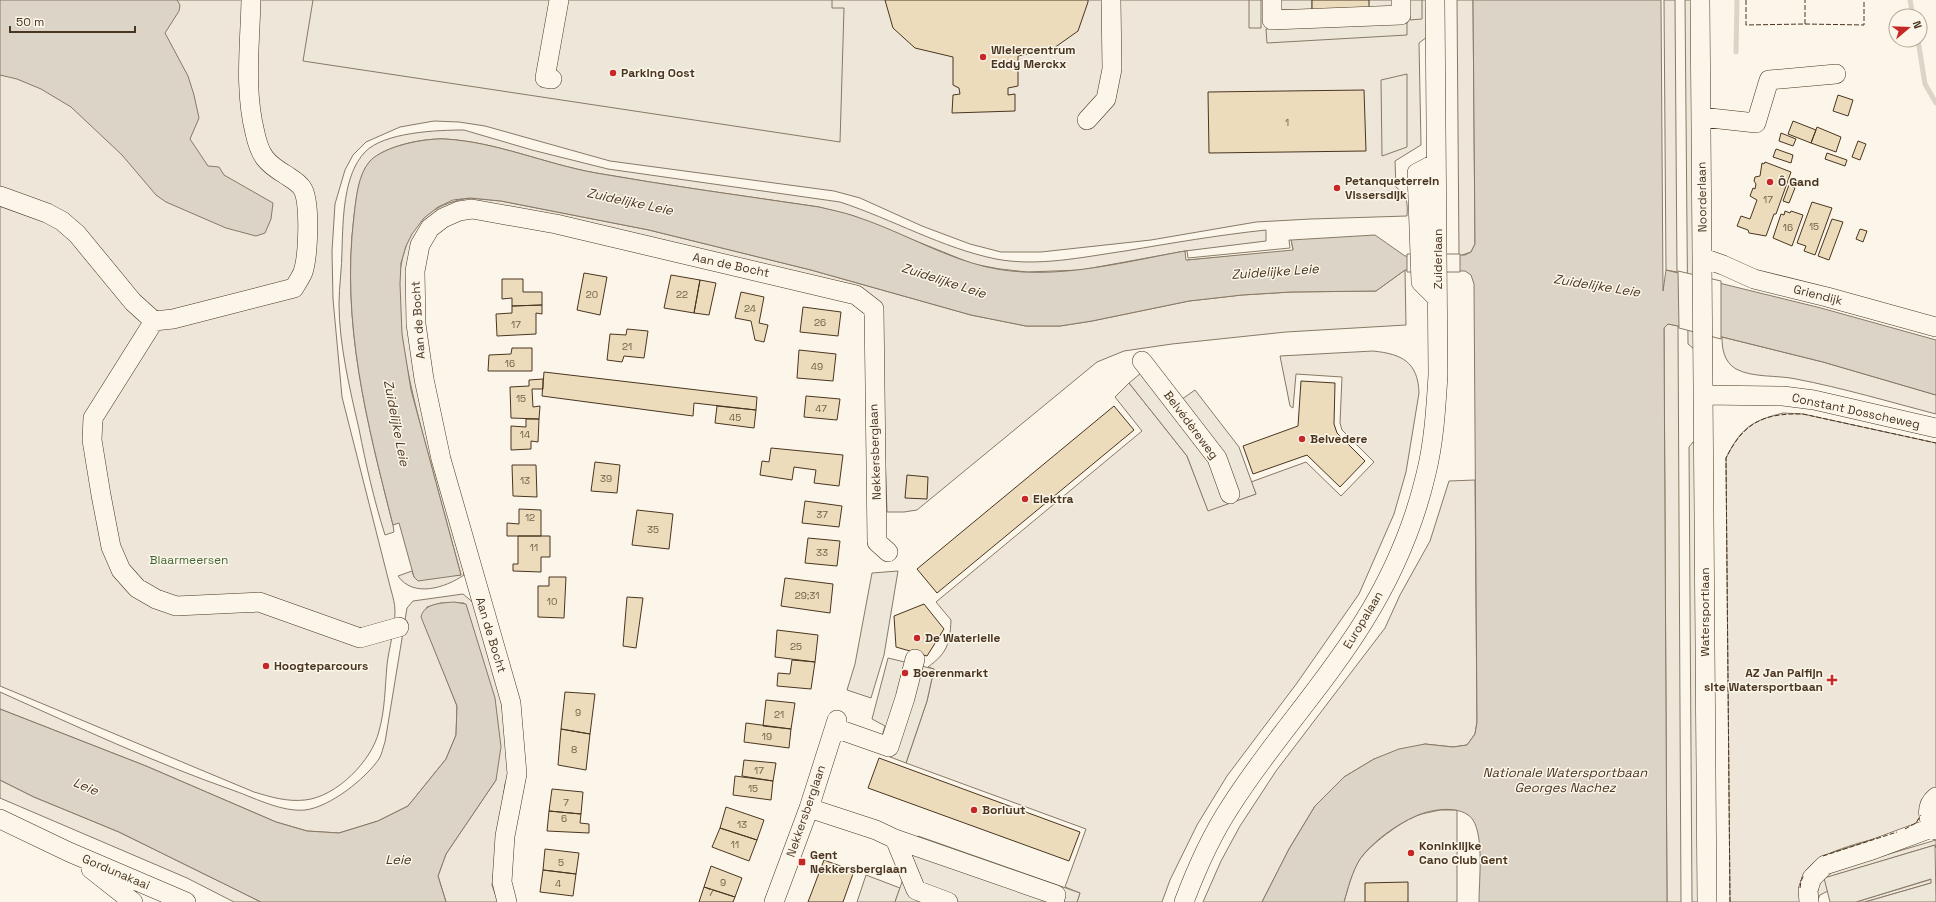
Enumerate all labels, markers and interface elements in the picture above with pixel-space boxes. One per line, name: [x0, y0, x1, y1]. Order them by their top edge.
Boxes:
scale bar: [10, 8, 135, 34]
north arrow: [1888, 8, 1928, 48]
text: 50 m: [16, 14, 44, 30]
text: N: [1910, 19, 1925, 31]
place label: Wielercentrum Eddy Merckx: [991, 42, 1076, 72]
marker: Wielercentrum Eddy Merckx: [978, 52, 988, 62]
place label: Parking Oost: [621, 65, 695, 81]
marker: Parking Oost: [608, 68, 618, 78]
house number: 1: [1285, 116, 1289, 129]
street label: Noorderlaan: [1693, 162, 1711, 232]
place label: Petanqueterrein Vissersdijk: [1345, 173, 1439, 203]
place label: Ô Gand: [1778, 174, 1819, 190]
marker: Ô Gand: [1765, 177, 1775, 187]
marker: Petanqueterrein Vissersdijk: [1332, 183, 1342, 193]
water label: Zuidelijke Leie: [585, 184, 676, 219]
house number: 17: [1763, 193, 1773, 206]
house number: 15: [1809, 220, 1819, 233]
house number: 16: [1783, 221, 1793, 234]
street label: Zuiderlaan: [1430, 229, 1446, 289]
street label: Aan de Bocht: [691, 249, 771, 281]
water label: Zuidelijke Leie: [900, 259, 989, 302]
water label: Zuidelijke Leie: [1231, 260, 1321, 283]
water label: Zuidelijke Leie: [1552, 270, 1643, 301]
street label: Aan de Bocht: [407, 281, 429, 359]
street label: Griendijk: [1792, 281, 1845, 309]
house number: 20: [586, 288, 598, 301]
house number: 22: [676, 288, 688, 301]
house number: 24: [744, 302, 756, 315]
house number: 26: [814, 316, 826, 329]
house number: 17: [511, 318, 521, 331]
house number: 21: [622, 340, 632, 353]
house number: 16: [505, 357, 515, 370]
house number: 49: [811, 360, 823, 373]
water label: Zuidelijke Leie: [380, 378, 413, 469]
street label: Belvédèreweg: [1160, 388, 1222, 462]
street label: Constant Dosscheweg: [1790, 390, 1922, 432]
house number: 15: [516, 392, 526, 405]
house number: 47: [815, 402, 827, 415]
street label: Nekkersberglaan: [865, 404, 885, 500]
house number: 45: [729, 411, 741, 424]
house number: 14: [520, 428, 530, 441]
place label: Belvedere: [1310, 431, 1368, 447]
marker: Belvedere: [1297, 434, 1307, 444]
house number: 39: [600, 472, 612, 485]
house number: 13: [520, 474, 530, 487]
place label: Elektra: [1033, 491, 1074, 507]
marker: Elektra: [1020, 494, 1030, 504]
house number: 37: [816, 508, 828, 521]
house number: 12: [525, 511, 535, 524]
house number: 35: [647, 523, 659, 536]
house number: 11: [530, 541, 538, 554]
house number: 33: [816, 546, 828, 559]
park label: Blaarmeersen: [150, 552, 228, 568]
street label: Watersportlaan: [1697, 567, 1713, 657]
street label: Europalaan: [1340, 588, 1386, 652]
house number: 29;31: [795, 589, 819, 602]
street label: Aan de Bocht: [472, 595, 510, 675]
house number: 10: [547, 595, 557, 608]
place label: De Waterlelie: [925, 630, 1001, 646]
marker: De Waterlelie: [912, 633, 922, 643]
house number: 25: [790, 640, 802, 653]
place label: Hoogteparcours: [274, 658, 368, 674]
marker: Hoogteparcours: [261, 661, 271, 671]
place label: Boerenmarkt: [913, 665, 988, 681]
place label: AZ Jan Palfijn site Watersportbaan: [1704, 665, 1823, 695]
marker: Boerenmarkt: [900, 668, 910, 678]
marker: AZ Jan Palfijn site Watersportbaan: [1826, 674, 1838, 686]
house number: 9: [575, 706, 581, 719]
house number: 21: [774, 708, 784, 721]
house number: 19: [762, 730, 772, 743]
house number: 8: [571, 743, 577, 756]
street label: Nekkersberglaan: [783, 763, 829, 859]
house number: 17: [754, 764, 764, 777]
water label: Nationale Watersportbaan Georges Nachez: [1483, 764, 1648, 796]
water label: Leie: [71, 774, 102, 800]
house number: 15: [748, 782, 758, 795]
house number: 7: [563, 796, 569, 809]
place label: Borluut: [982, 802, 1026, 818]
marker: Borluut: [969, 805, 979, 815]
house number: 6: [561, 812, 567, 825]
house number: 13: [737, 818, 747, 831]
house number: 11: [731, 838, 739, 851]
place label: Koninklijke Cano Club Gent: [1419, 838, 1508, 868]
place label: Gent Nekkersberglaan: [810, 847, 907, 877]
marker: Koninklijke Cano Club Gent: [1406, 848, 1416, 858]
street label: Gordunakaai: [80, 851, 152, 893]
water label: Leie: [385, 851, 412, 868]
house number: 5: [558, 856, 564, 869]
marker: Gent Nekkersberglaan: [797, 857, 807, 867]
house number: 9: [720, 876, 726, 889]
house number: 4: [555, 877, 561, 890]
house number: 7: [708, 886, 714, 899]

